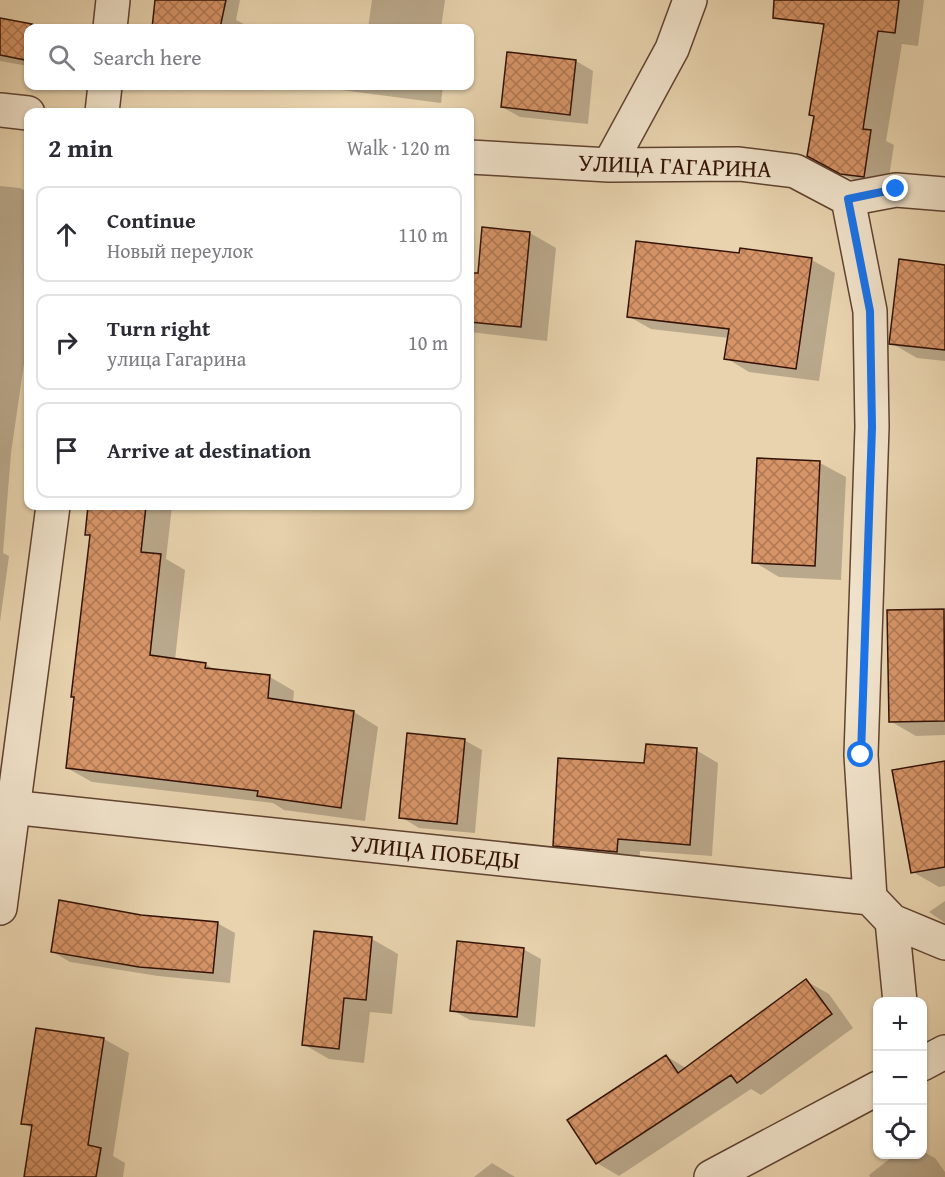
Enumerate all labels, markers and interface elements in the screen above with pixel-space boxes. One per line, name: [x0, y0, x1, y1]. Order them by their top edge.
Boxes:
search box: [24, 24, 474, 90]
icon: search: [45, 41, 78, 74]
text: Search here: [93, 41, 202, 73]
text: 2 min: [48, 128, 113, 167]
text: Walk · 120 m: [347, 133, 450, 162]
street label: УЛИЦА ГАГАРИНА: [578, 145, 773, 186]
route end: [882, 175, 908, 201]
text: Continue: [107, 204, 196, 236]
icon: ahead: [50, 218, 83, 251]
text: 110 m: [398, 220, 448, 249]
text: Новый переулок: [107, 236, 253, 265]
text: Turn right: [107, 312, 210, 344]
icon: right: [50, 326, 83, 359]
text: 10 m: [408, 328, 448, 357]
text: улица Гагарина: [107, 344, 246, 373]
icon: arrive: [50, 434, 83, 467]
text: Arrive at destination: [107, 434, 311, 466]
route start: [847, 741, 873, 767]
street label: УЛИЦА ПОБЕДЫ: [348, 825, 522, 878]
map controls: [873, 997, 927, 1159]
button: +: [873, 997, 927, 1051]
button: −: [873, 1051, 927, 1105]
button: locate: [873, 1105, 927, 1159]

